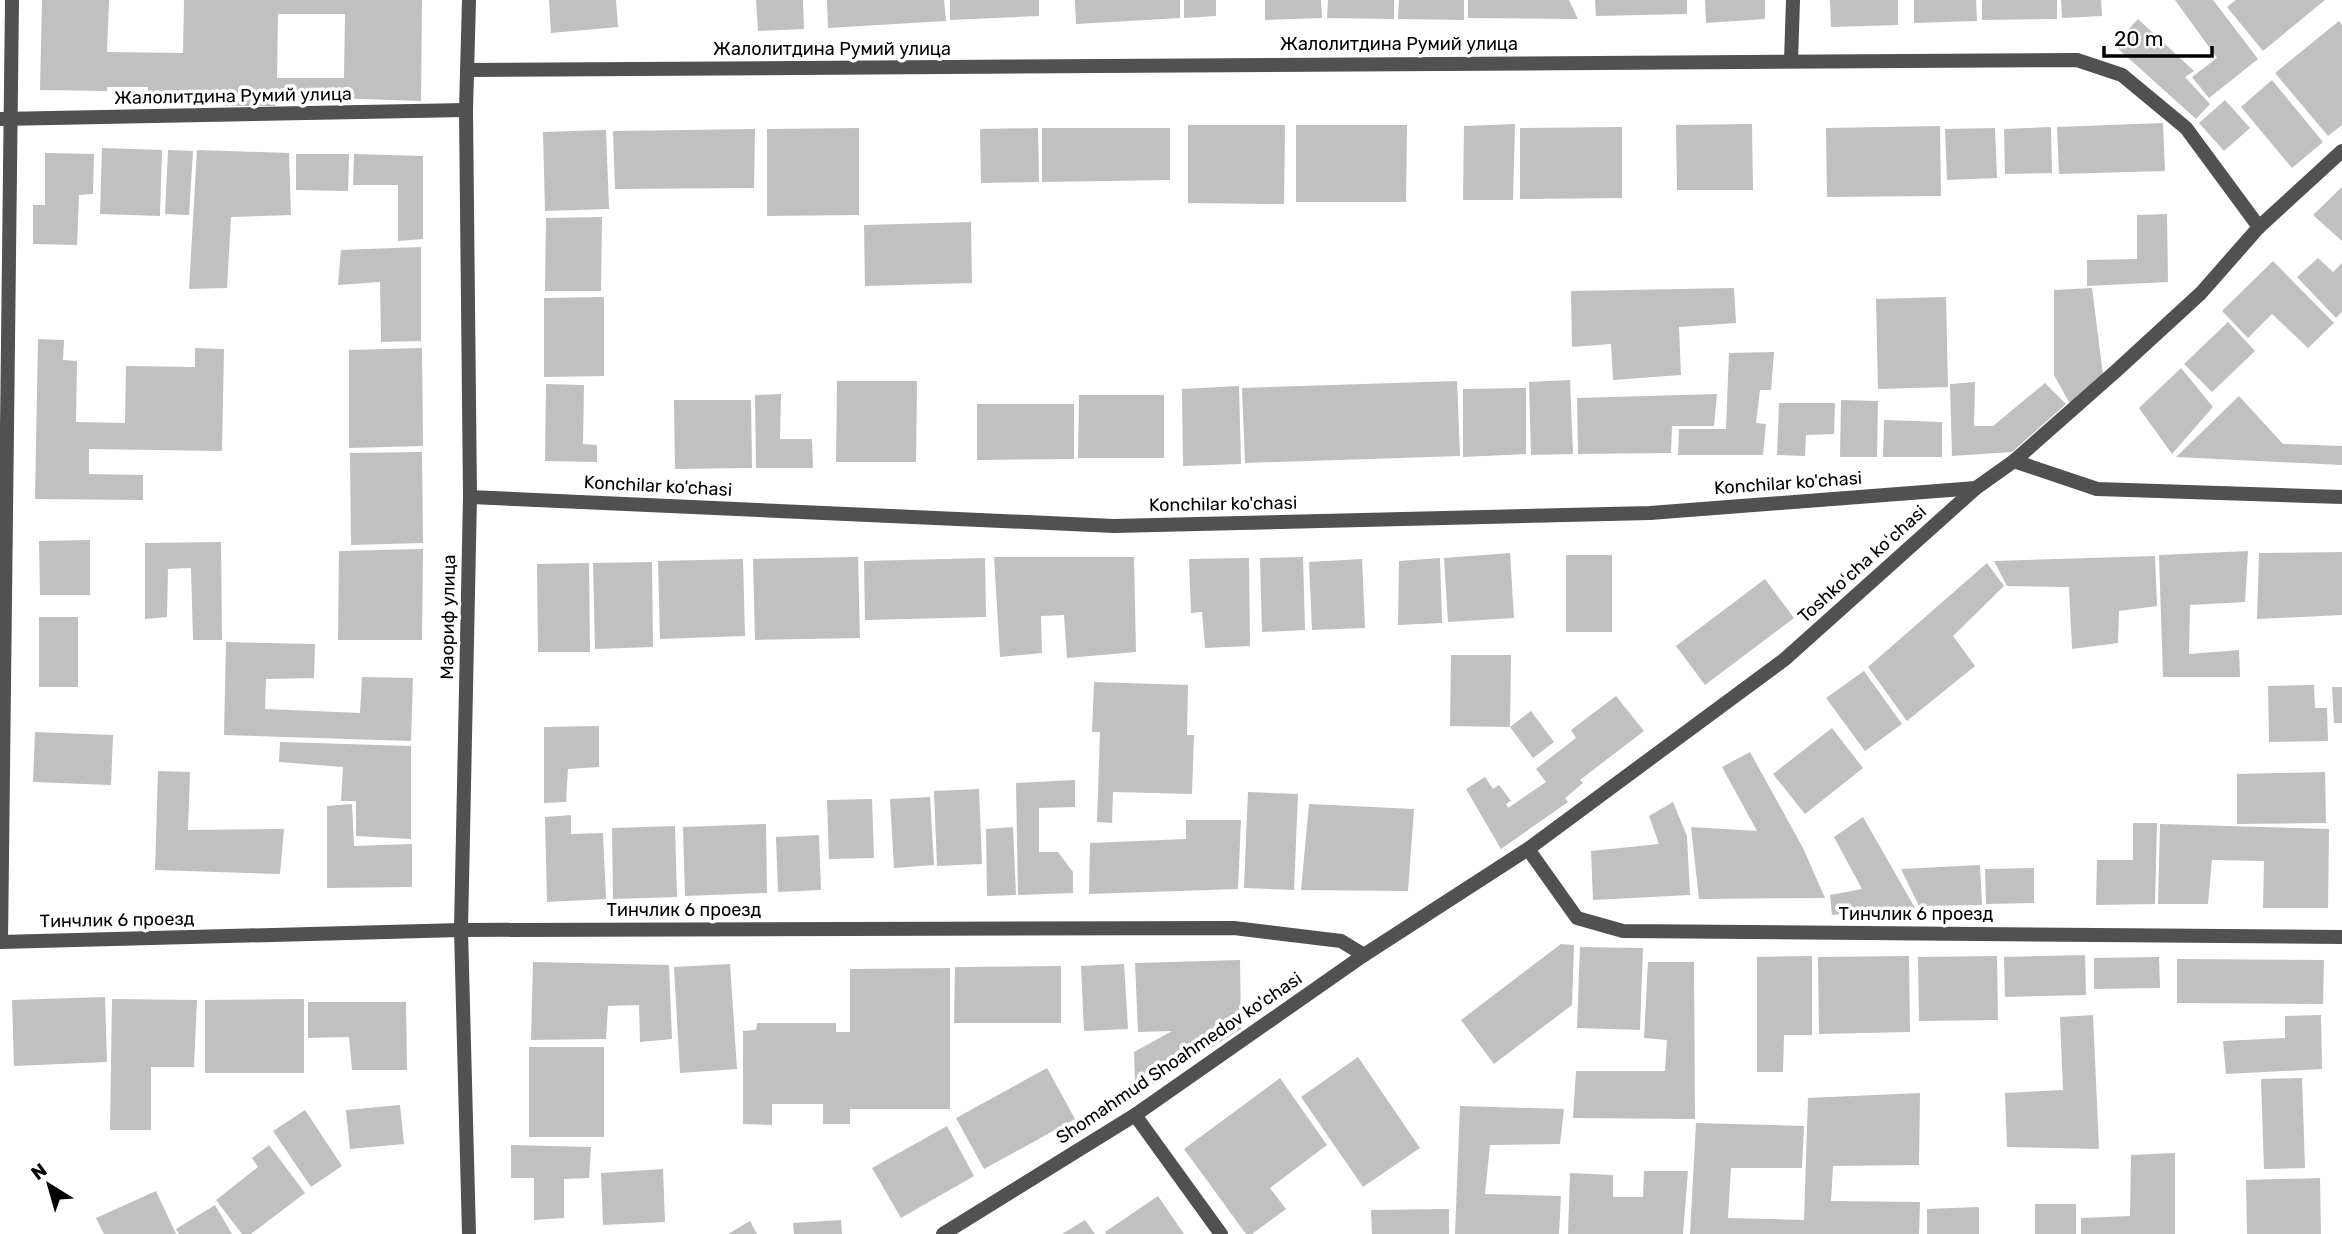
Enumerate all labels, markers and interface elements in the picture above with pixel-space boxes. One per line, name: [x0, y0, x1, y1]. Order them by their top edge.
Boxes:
scale bar: [2104, 14, 2212, 58]
text: 20 m: [2114, 26, 2163, 51]
street label: Жалолитдина Румий улица: [1280, 33, 1518, 55]
street label: Жалолитдина Румий улица: [713, 38, 951, 60]
street label: Жалолитдина Румий улица: [114, 83, 352, 109]
street label: Konchilar ko'chasi: [1713, 467, 1863, 499]
street label: Konchilar ko'chasi: [583, 471, 733, 501]
street label: Konchilar ko'chasi: [1149, 492, 1297, 516]
street label: Toshkoʻcha koʻchasi: [1793, 501, 1931, 627]
street label: Маориф улица: [436, 554, 460, 680]
street label: Тинчлик 6 проезд: [607, 899, 762, 921]
street label: Тинчлик 6 проезд: [1839, 903, 1994, 925]
street label: Тинчлик 6 проезд: [39, 908, 195, 932]
street label: Shomahmud Shoahmedov ko'chasi: [1052, 967, 1306, 1149]
north arrow: [14, 1150, 84, 1220]
text: N: [27, 1159, 51, 1185]

